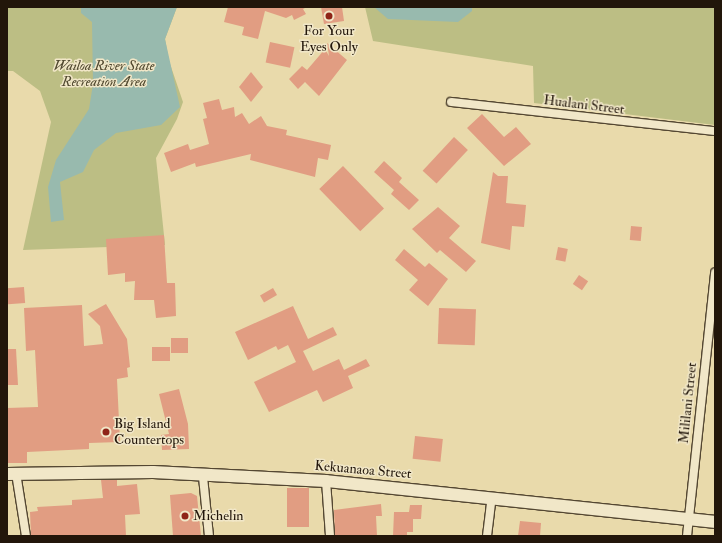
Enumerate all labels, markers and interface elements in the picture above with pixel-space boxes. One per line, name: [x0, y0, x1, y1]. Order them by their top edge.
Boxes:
marker: For Your Eyes Only: [324, 11, 334, 21]
place label: For Your Eyes Only: [300, 23, 358, 56]
park label: Wailoa River State Recreation Area: [54, 58, 154, 90]
street label: Hualani Street: [543, 92, 625, 118]
street label: Mililani Street: [675, 362, 701, 444]
place label: Big Island Countertops: [114, 416, 184, 448]
marker: Big Island Countertops: [101, 427, 111, 437]
street label: Kekuanaoa Street: [314, 457, 412, 483]
place label: Michelin: [193, 508, 244, 524]
marker: Michelin: [180, 511, 190, 521]

